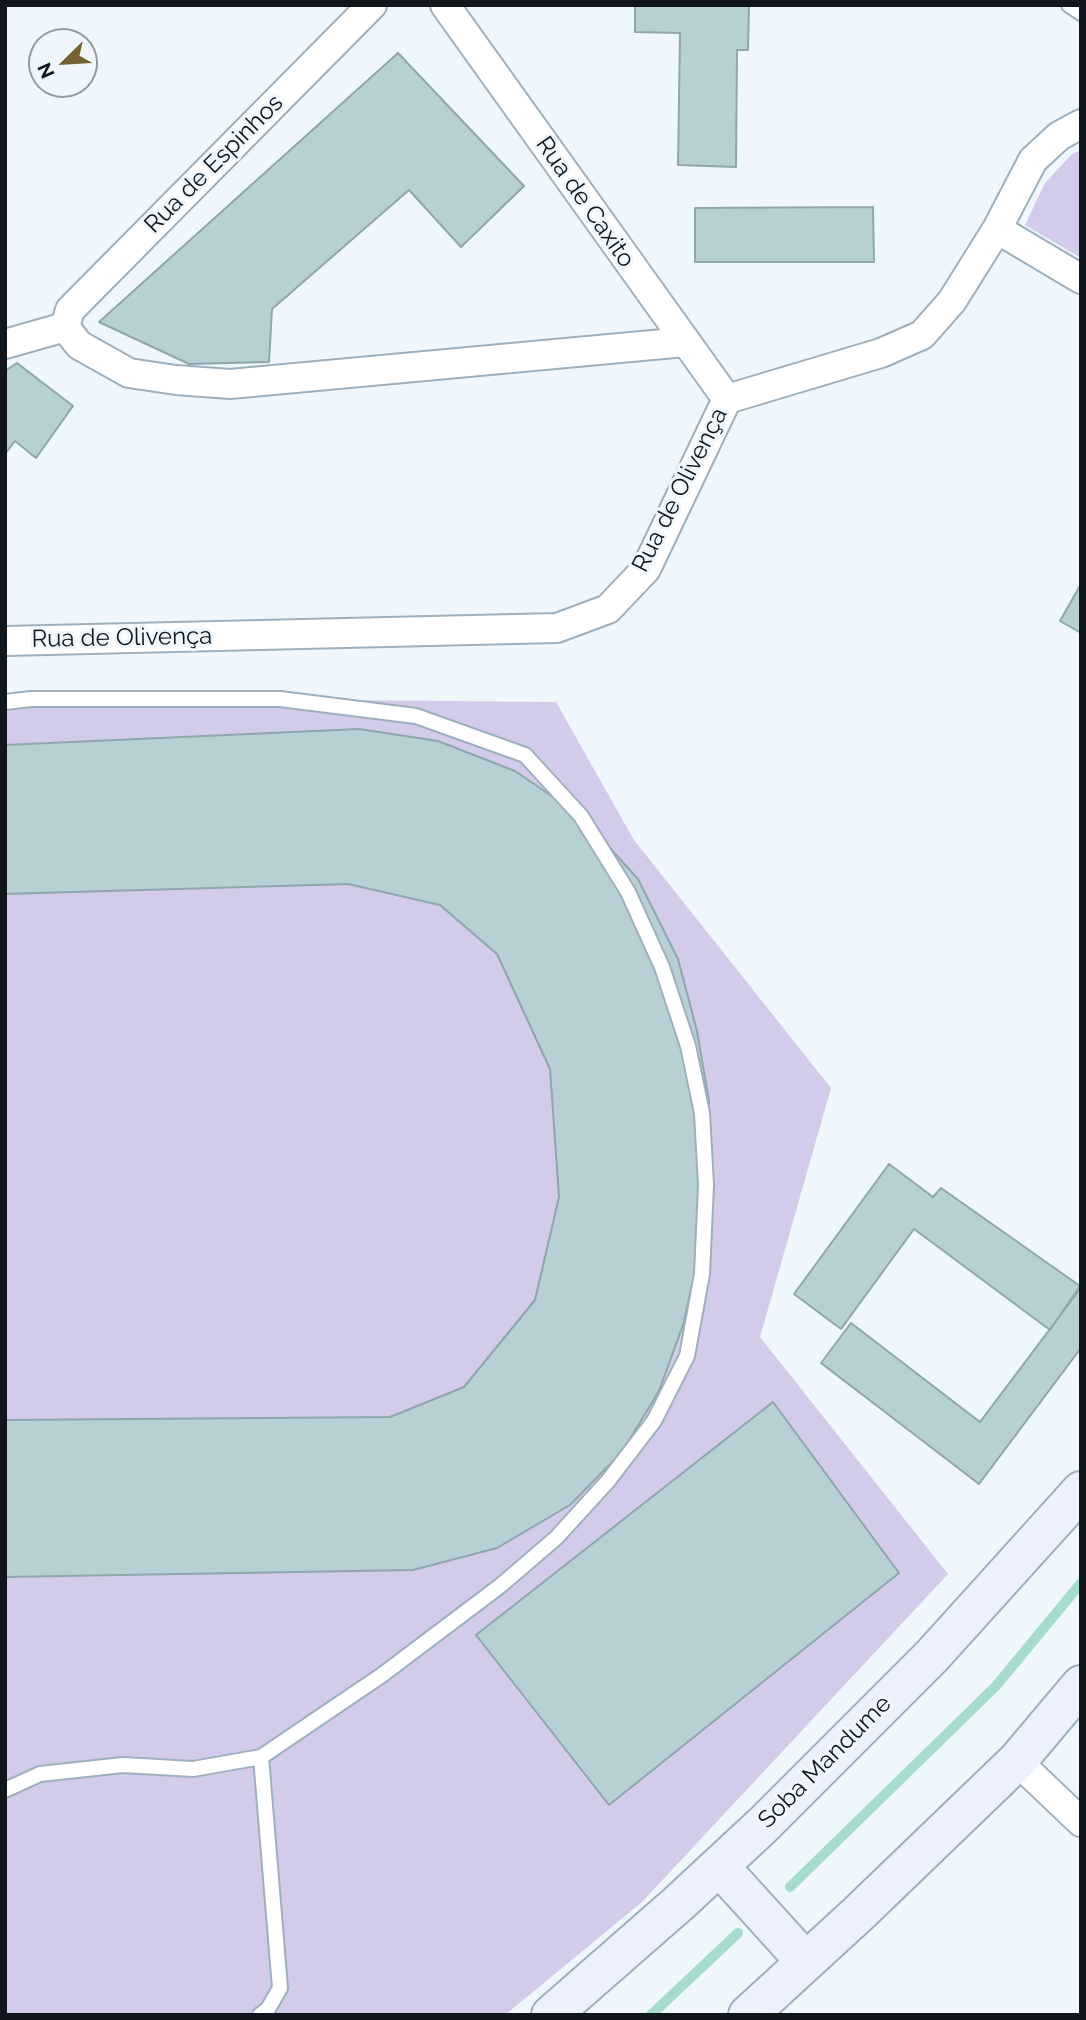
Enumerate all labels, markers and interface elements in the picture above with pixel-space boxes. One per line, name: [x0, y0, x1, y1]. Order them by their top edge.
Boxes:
north arrow: [28, 28, 98, 98]
text: N: [33, 60, 59, 82]
street label: Rua de Espinhos: [139, 89, 289, 239]
street label: Rua de Caxito: [529, 131, 641, 273]
street label: Rua de Olivença: [626, 403, 734, 577]
street label: Rua de Olivença: [31, 622, 213, 654]
street label: Soba Mandume: [753, 1690, 897, 1834]

